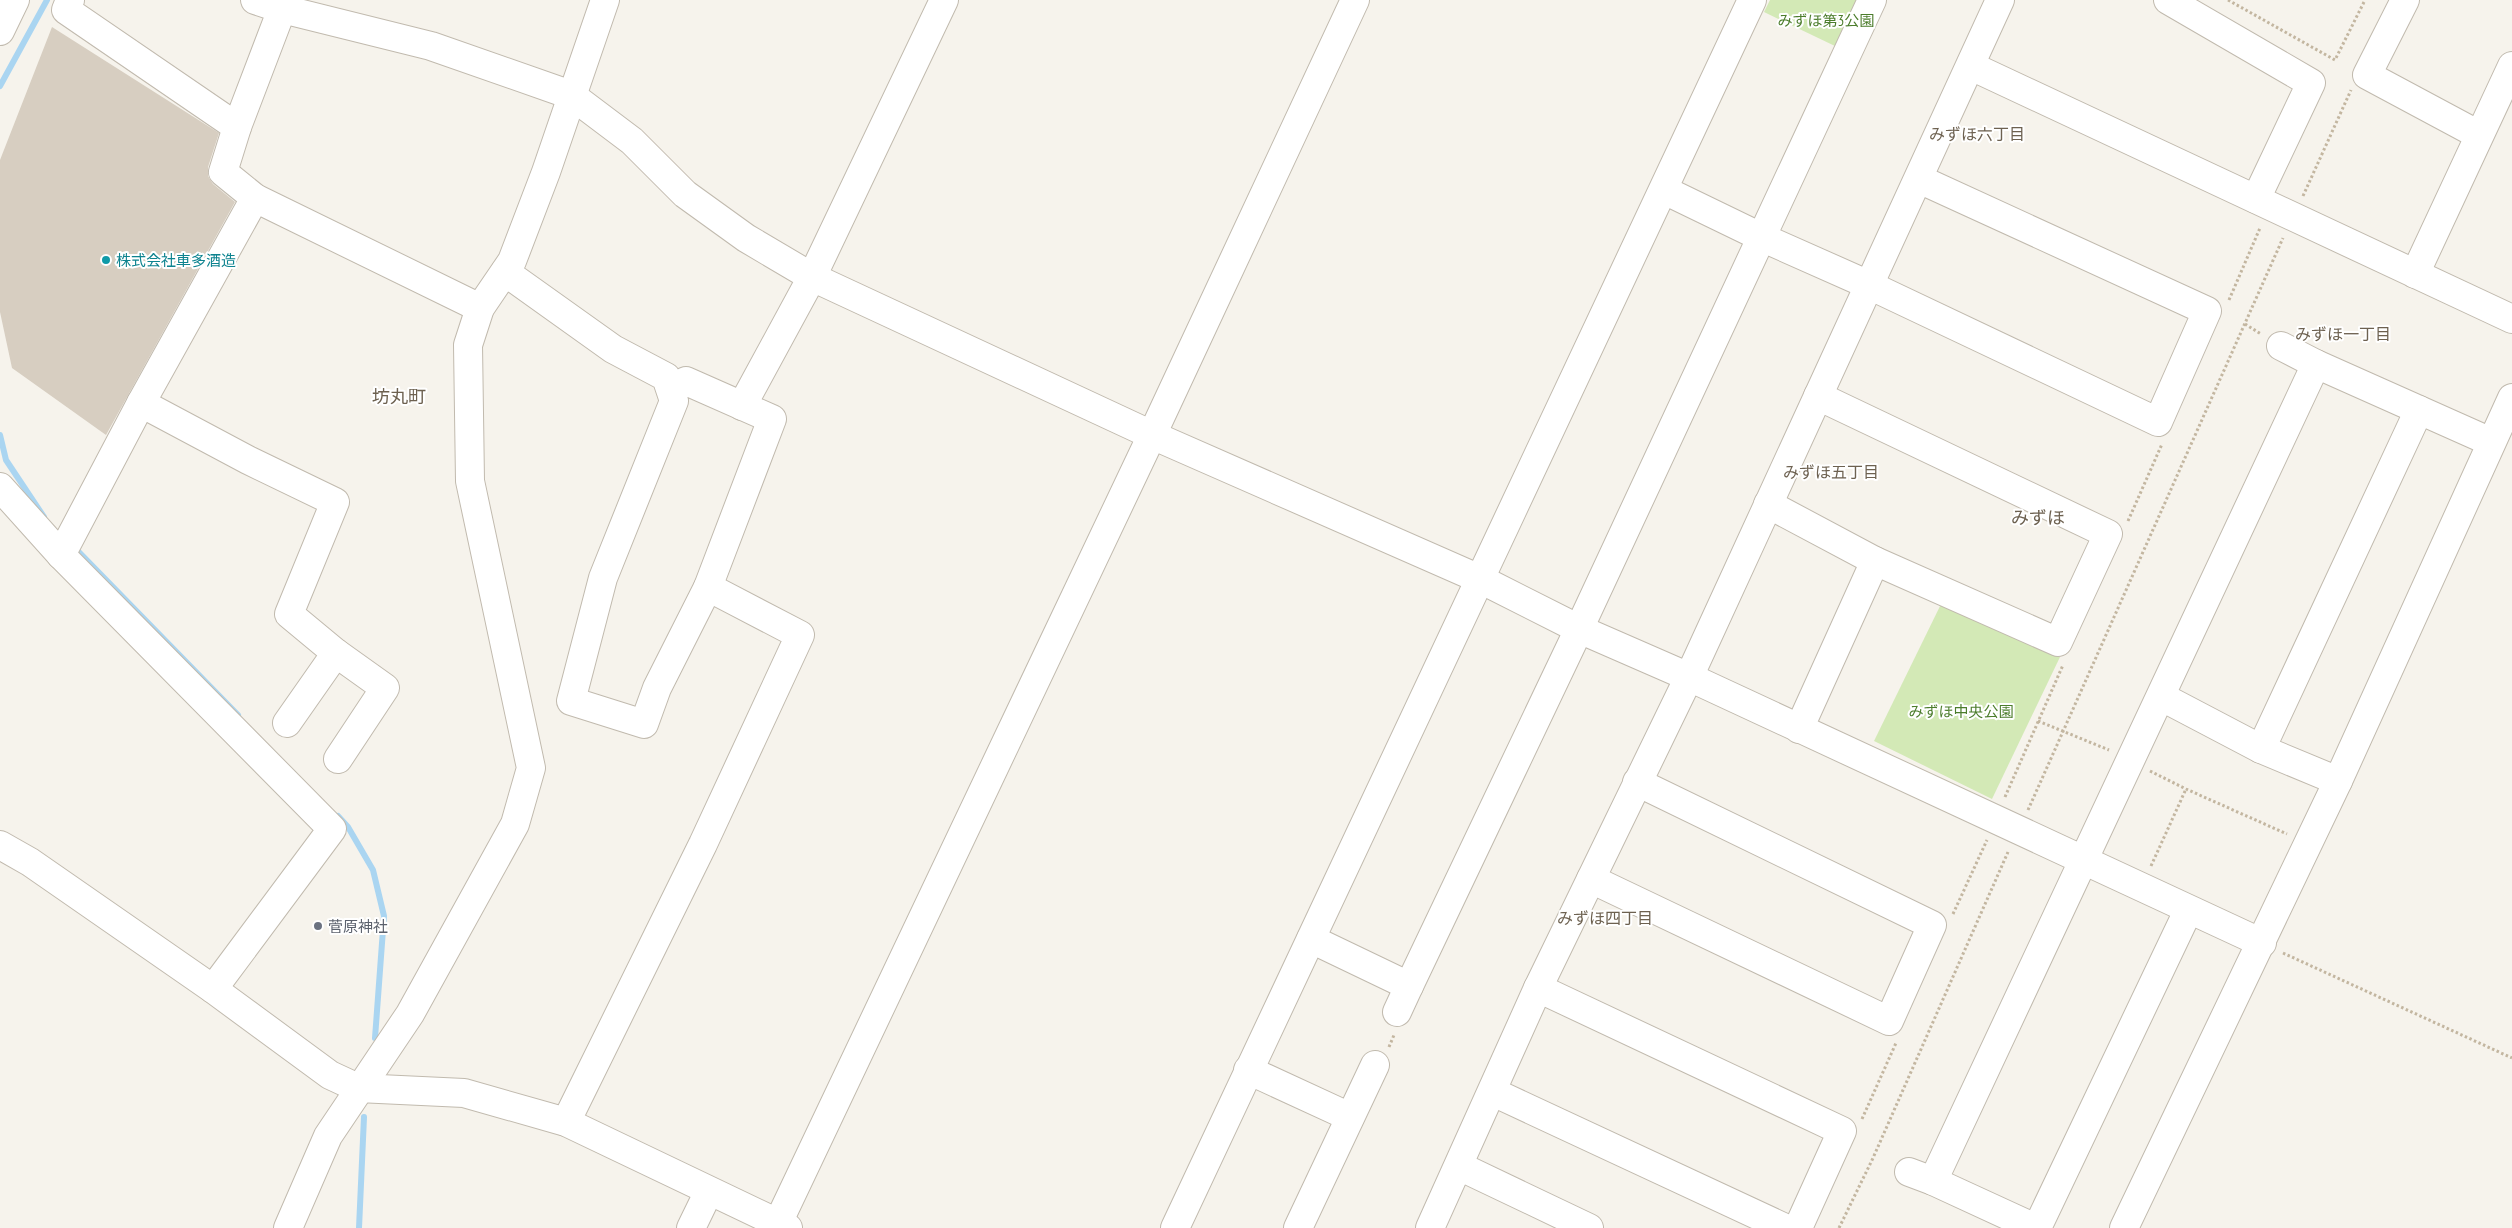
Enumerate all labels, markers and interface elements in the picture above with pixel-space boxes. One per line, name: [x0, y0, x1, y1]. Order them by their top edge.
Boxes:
park label: みずほ第3公園: [1778, 11, 1874, 30]
district label: みずほ六丁目: [1929, 124, 2025, 144]
place label: 株式会社車多酒造: [116, 251, 236, 270]
marker: 株式会社車多酒造: [100, 254, 112, 266]
district label: みずほ一丁目: [2295, 324, 2391, 344]
district label: 坊丸町: [372, 385, 426, 408]
district label: みずほ五丁目: [1783, 462, 1879, 482]
district label: みずほ: [2011, 506, 2065, 529]
park label: みずほ中央公園: [1908, 702, 2014, 721]
district label: みずほ四丁目: [1557, 908, 1653, 928]
place label: 菅原神社: [328, 917, 388, 936]
marker: 菅原神社: [312, 920, 324, 932]

